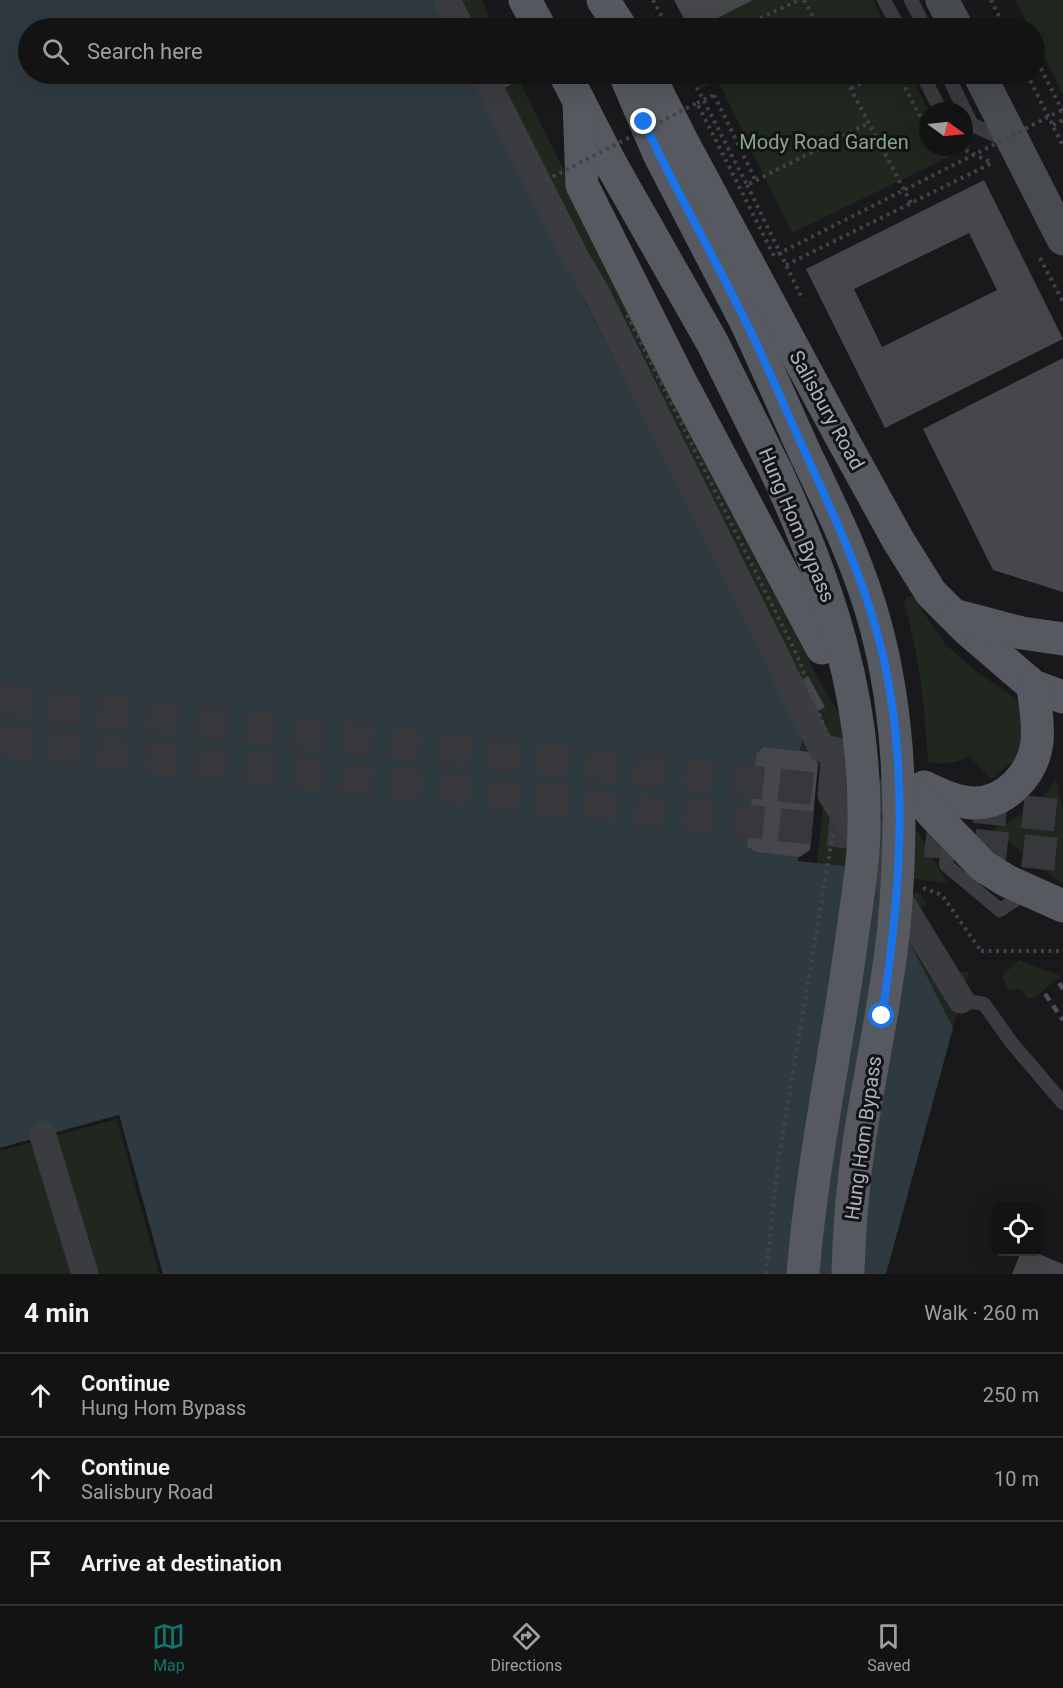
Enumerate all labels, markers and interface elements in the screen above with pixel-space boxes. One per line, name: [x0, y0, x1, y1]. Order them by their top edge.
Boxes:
search box: [18, 18, 1045, 84]
icon: search: [39, 35, 72, 68]
text: Search here: [87, 39, 203, 64]
north arrow: [919, 102, 973, 156]
route end: [630, 108, 656, 134]
park label: Mody Road Garden: [739, 130, 909, 154]
street label: Salisbury Road: [784, 346, 870, 474]
street label: Hung Hom Bypass: [754, 444, 840, 606]
route start: [868, 1002, 894, 1028]
street label: Hung Hom Bypass: [840, 1054, 886, 1222]
map controls: [991, 1202, 1045, 1256]
button: locate: [991, 1202, 1045, 1256]
text: 4 min: [24, 1298, 89, 1328]
text: Walk · 260 m: [924, 1301, 1039, 1325]
text: Continue: [81, 1371, 170, 1396]
icon: ahead: [24, 1379, 57, 1412]
text: 250 m: [983, 1383, 1039, 1407]
text: Hung Hom Bypass: [81, 1396, 246, 1420]
text: Continue: [81, 1455, 170, 1480]
icon: ahead: [24, 1463, 57, 1496]
text: 10 m: [994, 1467, 1039, 1491]
text: Salisbury Road: [81, 1480, 213, 1504]
icon: arrive: [24, 1547, 57, 1580]
text: Arrive at destination: [81, 1551, 282, 1576]
tab: Map: [152, 1620, 185, 1675]
tab: Directions: [490, 1620, 562, 1675]
tab: Saved: [867, 1620, 911, 1675]

